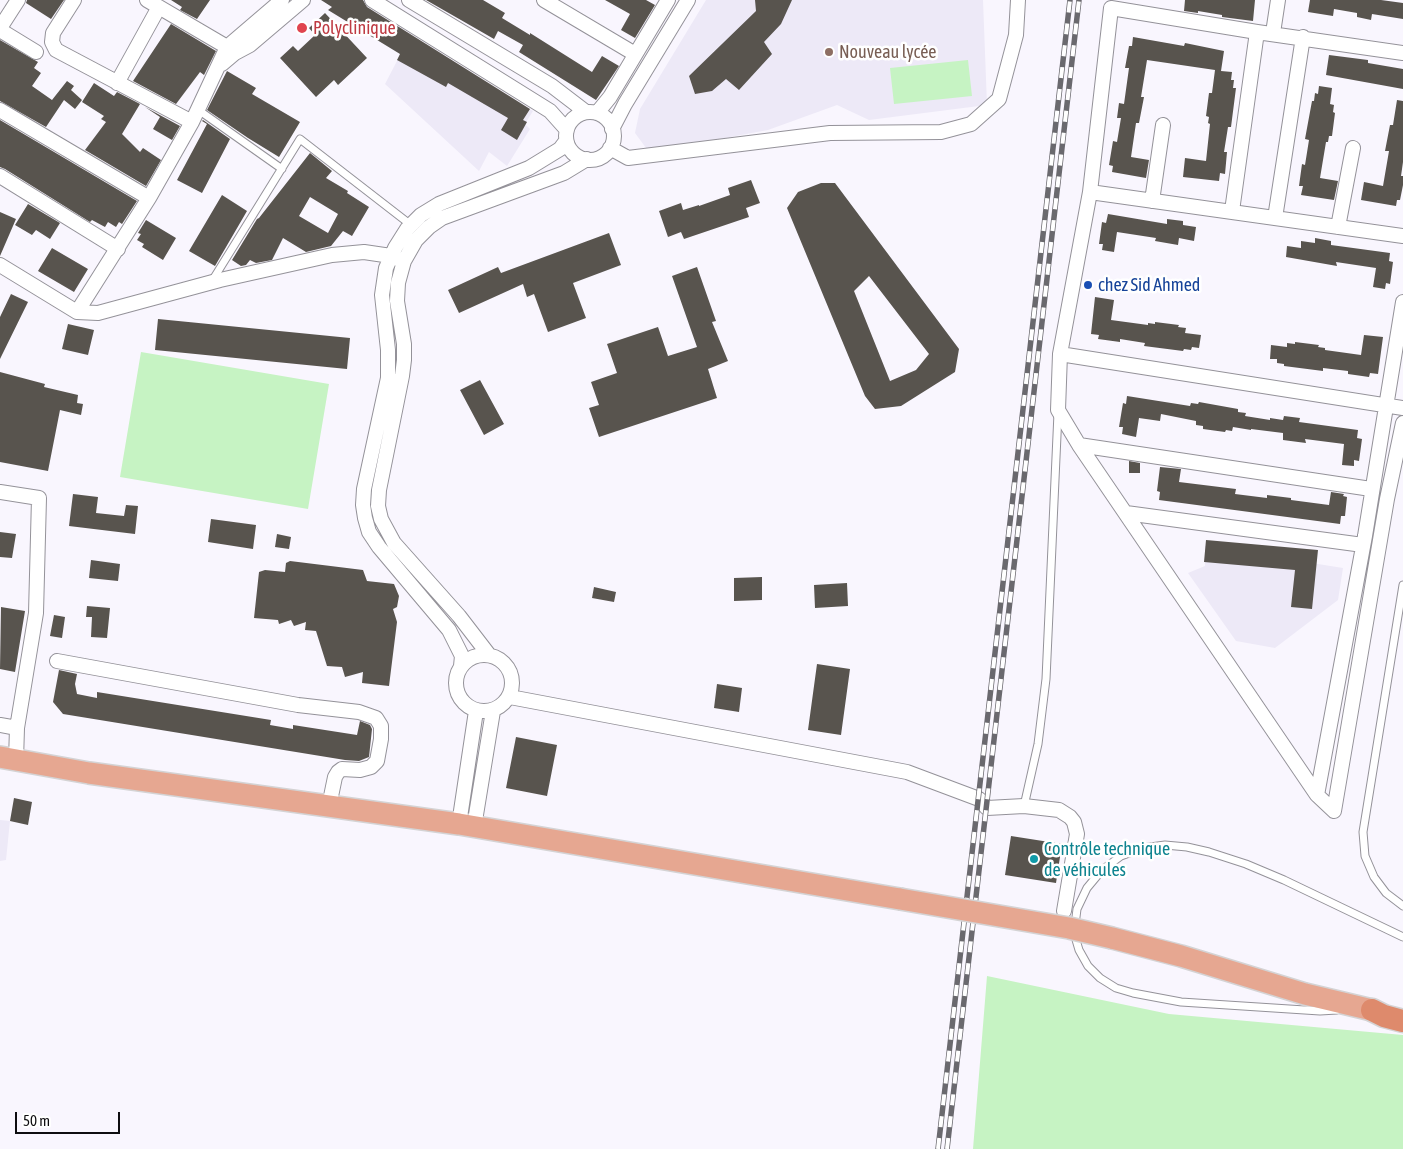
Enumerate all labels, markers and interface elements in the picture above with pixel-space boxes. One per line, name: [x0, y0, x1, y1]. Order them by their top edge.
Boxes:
place label: Polyclinique: [313, 17, 396, 39]
marker: Polyclinique: [295, 21, 309, 35]
place label: Nouveau lycée: [839, 41, 936, 63]
marker: Nouveau lycée: [823, 46, 835, 58]
place label: chez Sid Ahmed: [1098, 274, 1200, 296]
marker: chez Sid Ahmed: [1082, 279, 1094, 291]
place label: Contrôle technique de véhicules: [1044, 838, 1170, 881]
marker: Contrôle technique de véhicules: [1028, 853, 1040, 865]
scale bar: [18, 1102, 122, 1134]
text: 50 m: [23, 1112, 50, 1129]

